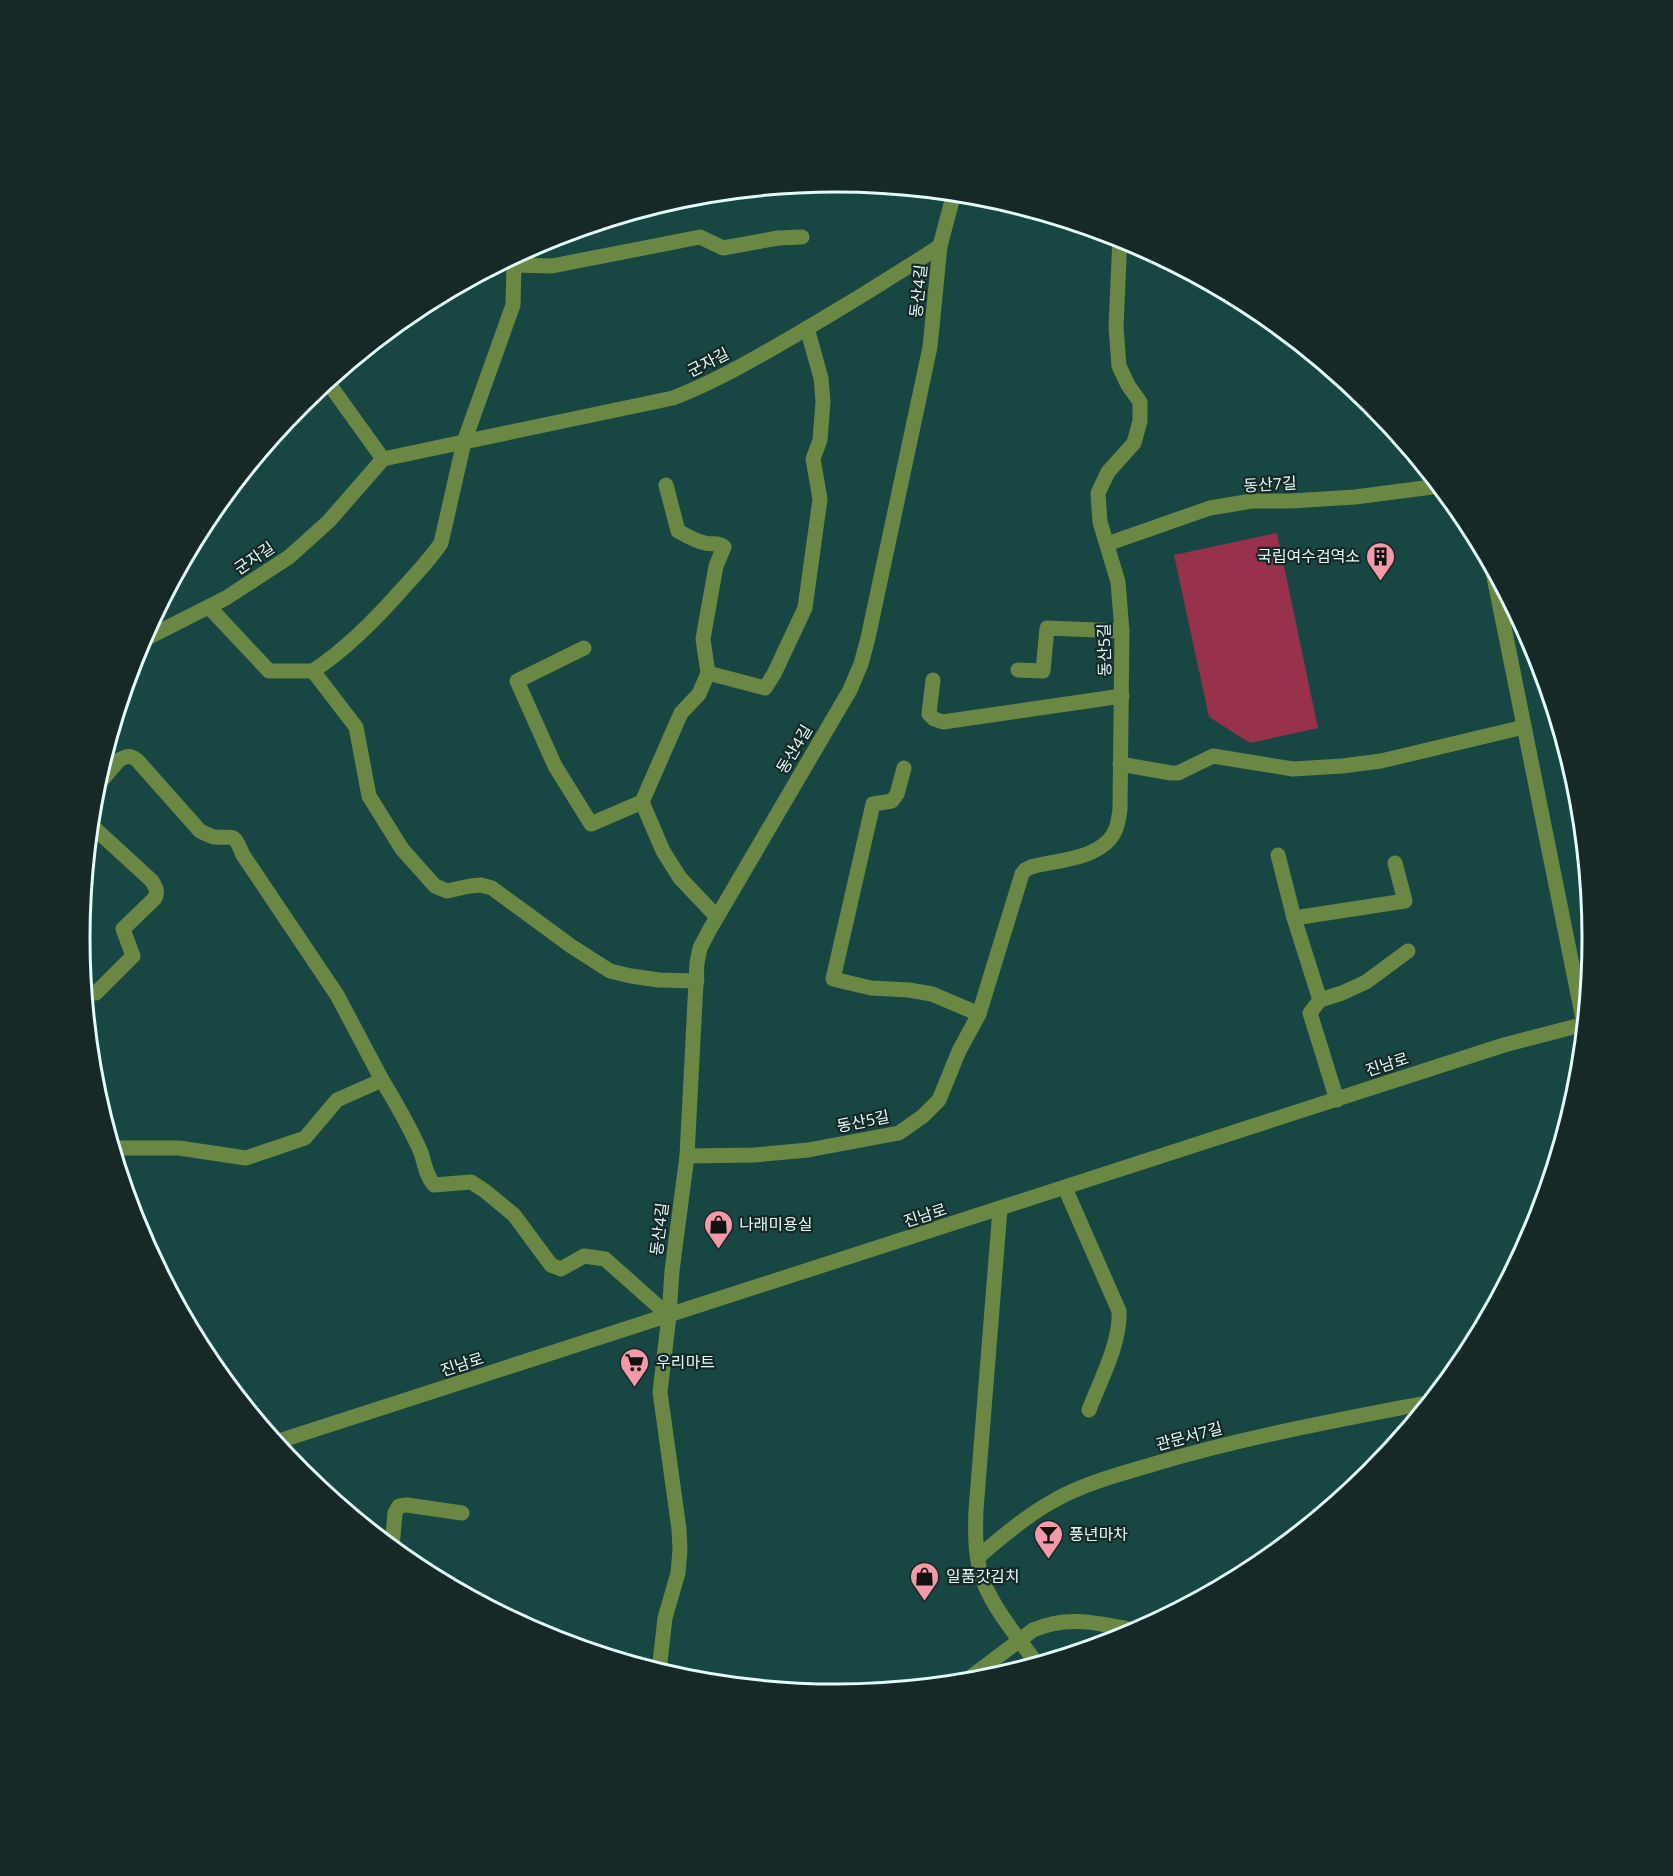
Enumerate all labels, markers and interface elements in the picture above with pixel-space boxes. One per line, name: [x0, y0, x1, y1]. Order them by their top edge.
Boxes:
street label: 동산4길: [904, 263, 932, 319]
street label: 군자길: [683, 342, 733, 382]
street label: 동산7길: [1243, 472, 1297, 496]
street label: 군자길: [230, 537, 278, 579]
building icon: 국립여수검역소: [1365, 540, 1397, 582]
place label: 국립여수검역소: [1257, 545, 1360, 567]
street label: 동산5길: [1093, 623, 1115, 677]
street label: 동산4길: [771, 720, 817, 778]
street label: 진남로: [1363, 1047, 1412, 1081]
street label: 동산5길: [835, 1105, 891, 1137]
street label: 진남로: [901, 1198, 950, 1232]
street label: 동산4길: [645, 1201, 673, 1257]
shop icon: 나래미용실: [702, 1208, 734, 1250]
place label: 나래미용실: [739, 1213, 813, 1235]
supermarket icon: 우리마트: [619, 1346, 651, 1388]
street label: 진남로: [438, 1347, 487, 1381]
place label: 우리마트: [656, 1351, 715, 1373]
street label: 관문서7길: [1153, 1417, 1225, 1455]
bar icon: 풍년마차: [1032, 1518, 1064, 1560]
place label: 풍년마차: [1069, 1523, 1128, 1545]
shop icon: 일품갓김치: [909, 1560, 941, 1602]
place label: 일품갓김치: [946, 1565, 1020, 1587]

